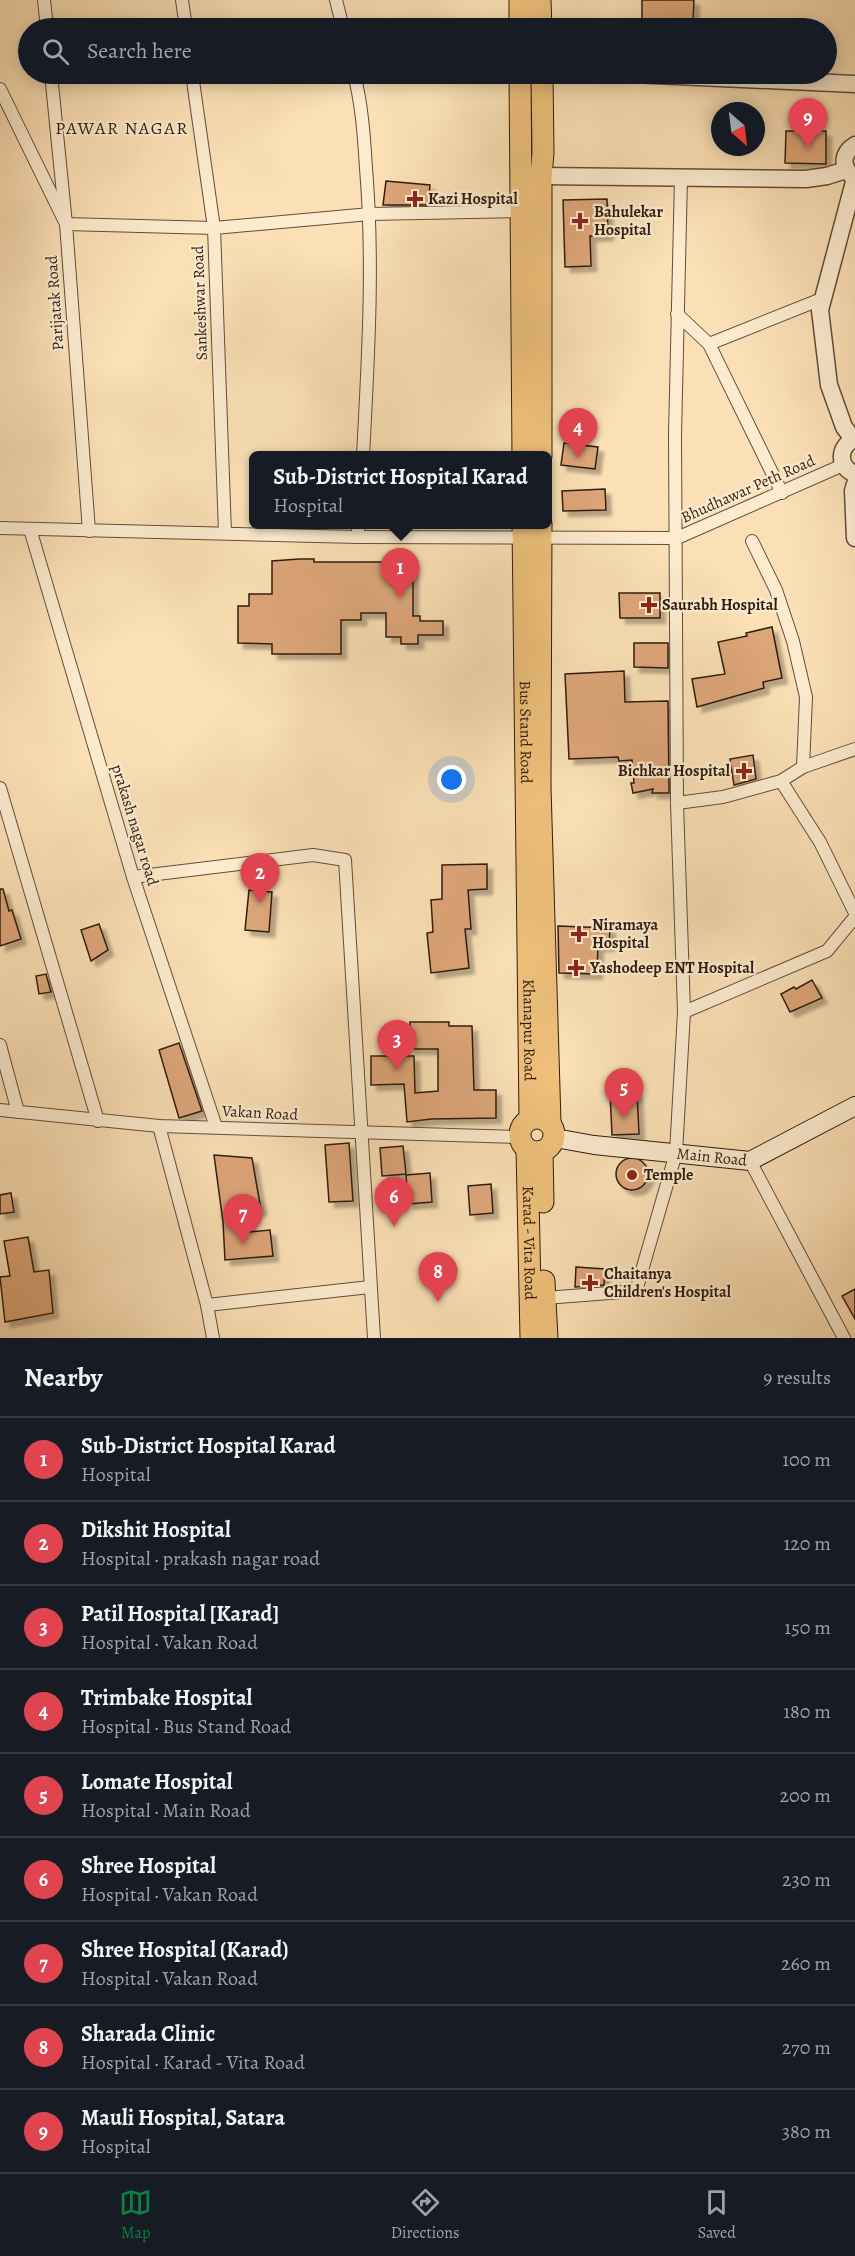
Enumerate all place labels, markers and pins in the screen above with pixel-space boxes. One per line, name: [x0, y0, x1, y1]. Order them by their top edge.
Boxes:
pin: 9: [788, 98, 828, 148]
place label: Kazi Hospital: [428, 188, 519, 210]
marker: Kazi Hospital: [406, 190, 424, 208]
place label: Bahulekar Hospital: [594, 201, 663, 241]
marker: Bahulekar Hospital: [571, 212, 589, 230]
pin: 4: [558, 408, 598, 458]
pin: 1: [380, 548, 420, 598]
place label: Saurabh Hospital: [662, 594, 778, 616]
marker: Saurabh Hospital: [640, 596, 658, 614]
place label: Bichkar Hospital: [618, 760, 731, 782]
marker: Bichkar Hospital: [735, 762, 753, 780]
pin: 2: [240, 854, 280, 903]
place label: Niramaya Hospital: [592, 914, 658, 954]
marker: Niramaya Hospital: [570, 925, 588, 943]
place label: Yashodeep ENT Hospital: [589, 957, 755, 979]
marker: Yashodeep ENT Hospital: [567, 959, 585, 977]
pin: 3: [378, 1020, 416, 1070]
pin: 5: [604, 1068, 644, 1118]
place label: Temple: [644, 1164, 693, 1186]
marker: Temple: [625, 1168, 639, 1182]
pin: 6: [374, 1178, 414, 1227]
pin: 7: [224, 1194, 262, 1244]
pin: 8: [418, 1252, 458, 1302]
place label: Chaitanya Children's Hospital: [604, 1263, 732, 1303]
marker: Chaitanya Children's Hospital: [581, 1274, 599, 1292]

